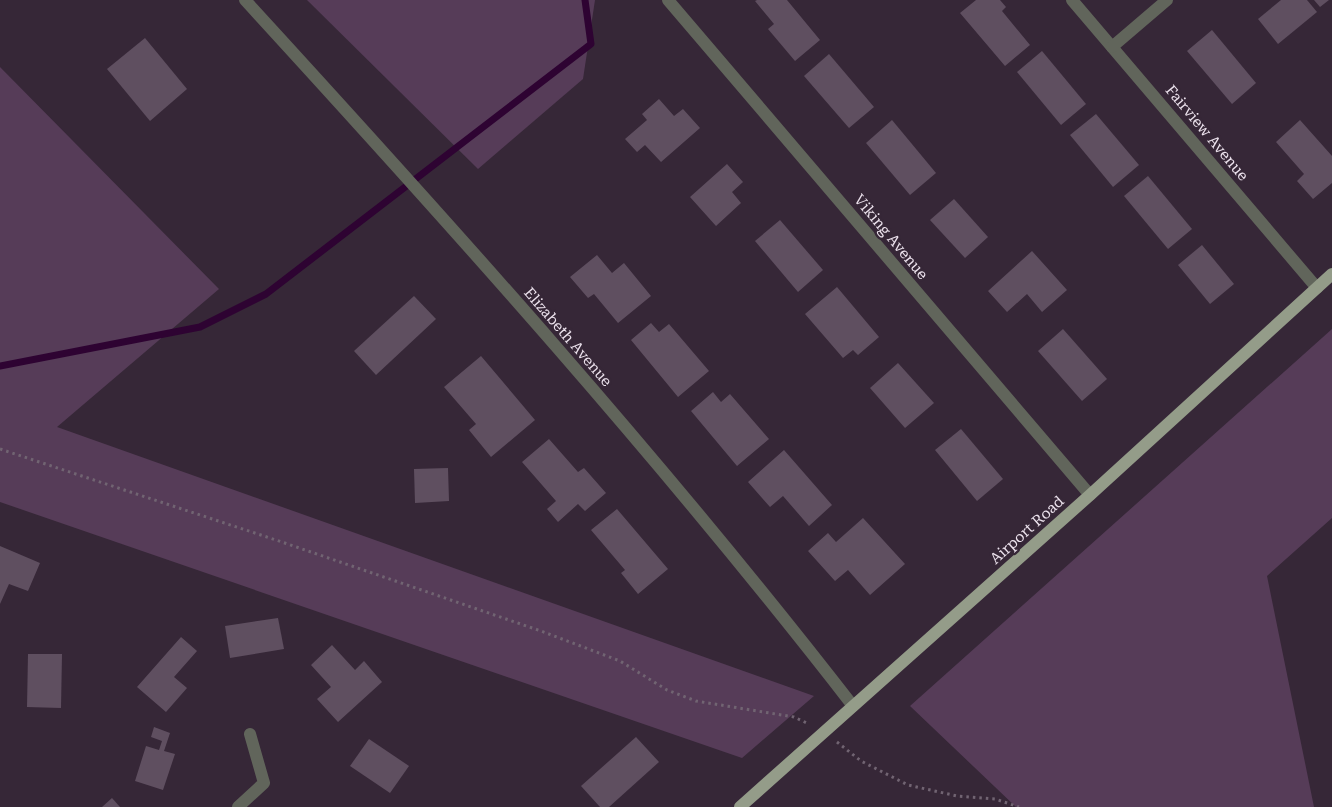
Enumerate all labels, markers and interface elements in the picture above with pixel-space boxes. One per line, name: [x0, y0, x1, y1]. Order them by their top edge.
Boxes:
street label: Fairview Avenue: [1162, 82, 1252, 184]
street label: Viking Avenue: [850, 191, 932, 283]
street label: Elizabeth Avenue: [520, 284, 616, 390]
street label: Airport Road: [986, 492, 1068, 568]

